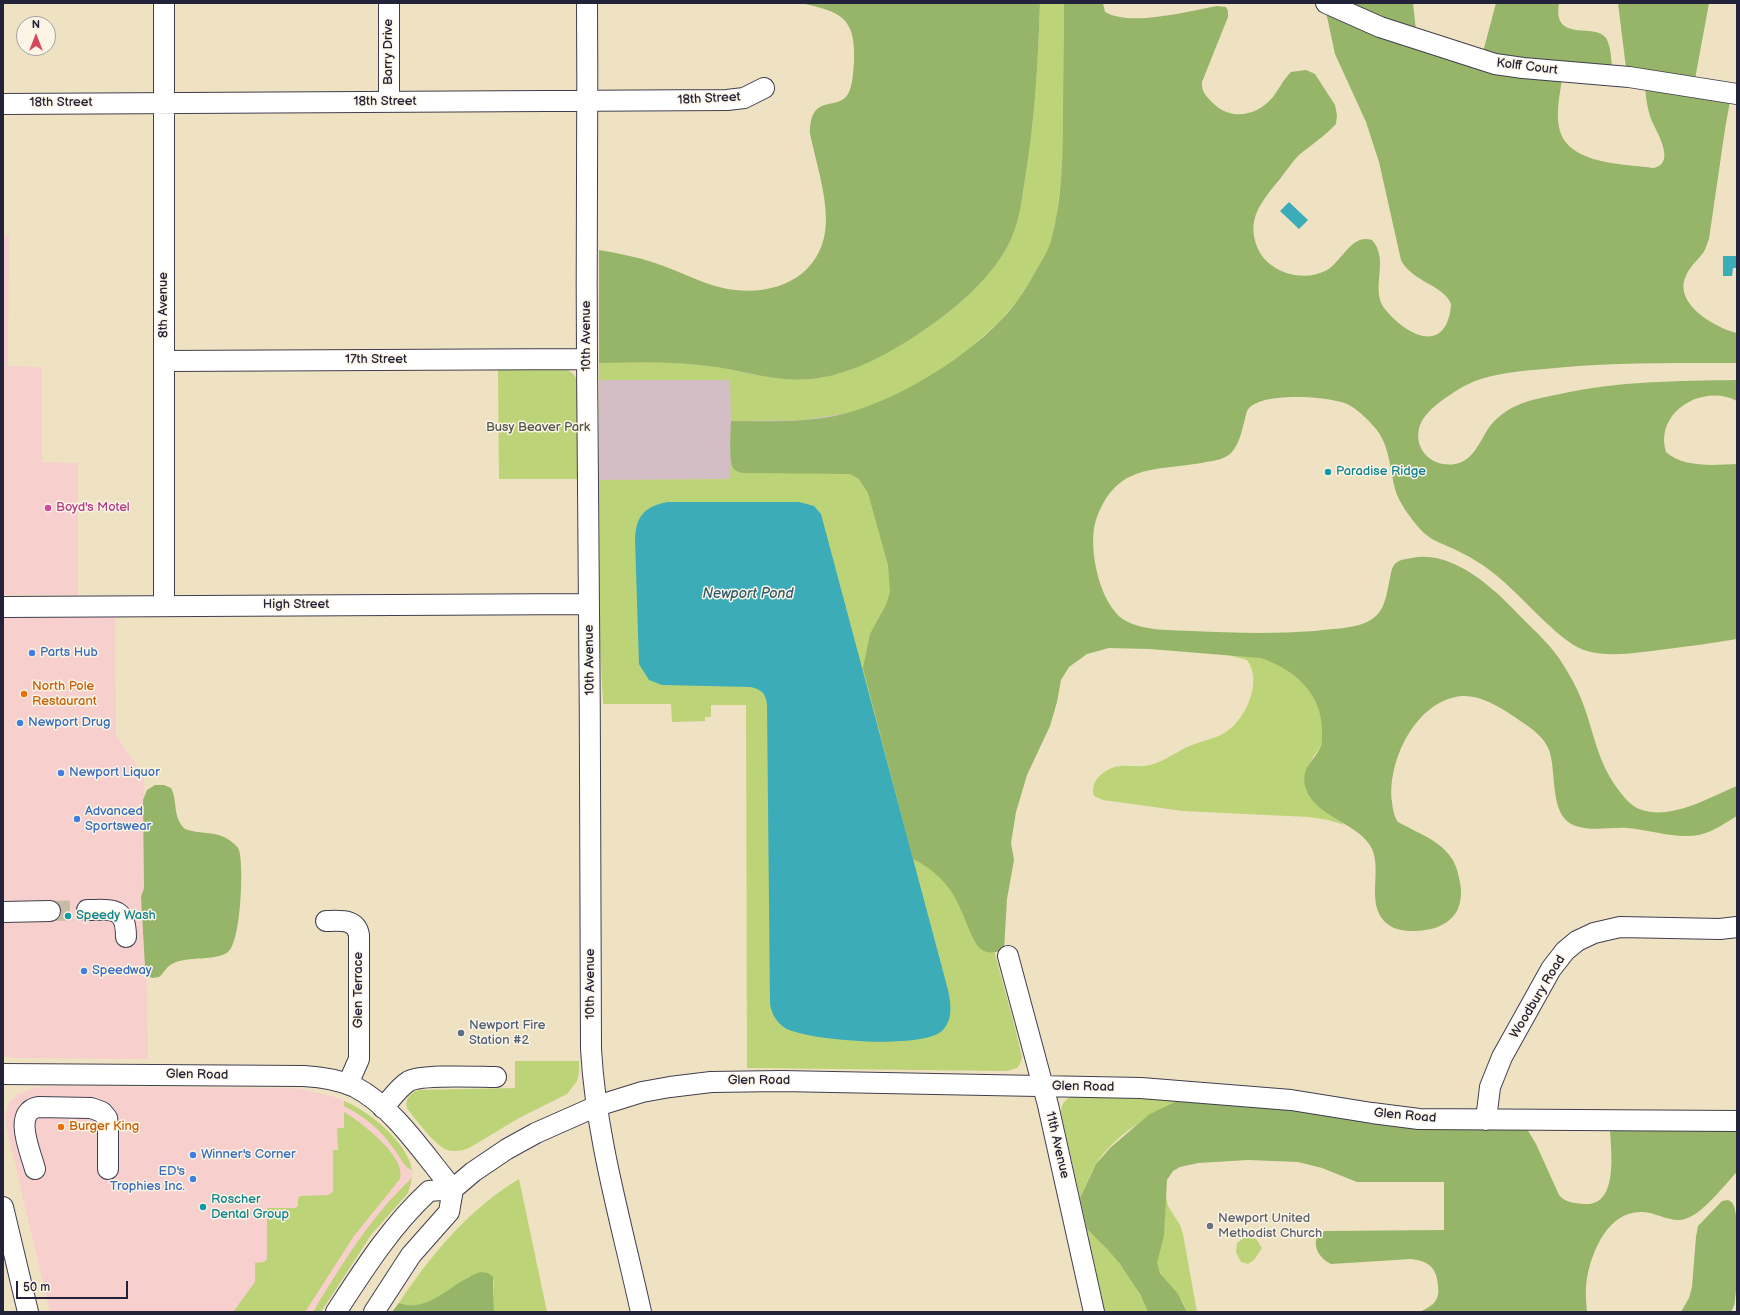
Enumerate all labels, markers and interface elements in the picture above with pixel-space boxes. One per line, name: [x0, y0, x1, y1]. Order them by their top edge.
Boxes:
north arrow: [16, 16, 56, 56]
text: N: [32, 18, 40, 31]
street label: Barry Drive: [381, 19, 397, 85]
street label: Kolff Court: [1495, 56, 1559, 78]
street label: 18th Street: [677, 90, 741, 108]
street label: 18th Street: [354, 94, 416, 110]
street label: 18th Street: [30, 95, 92, 111]
street label: 8th Avenue: [156, 272, 172, 338]
street label: 10th Avenue: [579, 301, 595, 371]
street label: 17th Street: [345, 352, 407, 368]
park label: Busy Beaver Park: [486, 420, 590, 436]
place label: Paradise Ridge: [1336, 464, 1426, 480]
marker: Paradise Ridge: [1323, 467, 1333, 477]
place label: Boyd's Motel: [56, 500, 130, 516]
marker: Boyd's Motel: [43, 503, 53, 513]
water label: Newport Pond: [703, 586, 793, 602]
street label: High Street: [263, 597, 329, 613]
street label: 10th Avenue: [582, 624, 598, 696]
place label: Parts Hub: [40, 645, 98, 661]
marker: Parts Hub: [27, 648, 37, 658]
place label: North Pole Restaurant: [32, 679, 97, 710]
marker: North Pole Restaurant: [19, 689, 29, 699]
place label: Newport Drug: [28, 715, 110, 731]
marker: Newport Drug: [15, 718, 25, 728]
place label: Newport Liquor: [69, 765, 160, 781]
marker: Newport Liquor: [56, 768, 66, 778]
place label: Advanced Sportswear: [85, 804, 151, 835]
marker: Advanced Sportswear: [72, 814, 82, 824]
place label: Speedy Wash: [76, 908, 156, 924]
marker: Speedy Wash: [63, 911, 73, 921]
street label: 10th Avenue: [583, 949, 599, 1019]
street label: Glen Terrace: [351, 952, 367, 1028]
street label: Woodbury Road: [1507, 953, 1569, 1041]
place label: Speedway: [92, 963, 152, 979]
marker: Speedway: [79, 966, 89, 976]
place label: Newport Fire Station #2: [469, 1018, 545, 1049]
marker: Newport Fire Station #2: [456, 1028, 466, 1038]
street label: Glen Road: [166, 1067, 228, 1083]
street label: Glen Road: [728, 1073, 790, 1089]
street label: Glen Road: [1052, 1079, 1114, 1095]
street label: Glen Road: [1373, 1106, 1437, 1126]
street label: 11th Avenue: [1042, 1110, 1072, 1180]
place label: Burger King: [69, 1119, 139, 1135]
marker: Burger King: [56, 1122, 66, 1132]
place label: Winner's Corner: [201, 1147, 296, 1163]
marker: Winner's Corner: [188, 1150, 198, 1160]
place label: ED's Trophies Inc.: [110, 1164, 185, 1195]
marker: ED's Trophies Inc.: [188, 1174, 198, 1184]
place label: Roscher Dental Group: [211, 1192, 289, 1223]
marker: Roscher Dental Group: [198, 1202, 208, 1212]
place label: Newport United Methodist Church: [1218, 1211, 1322, 1242]
marker: Newport United Methodist Church: [1205, 1221, 1215, 1231]
scale bar: [18, 1273, 130, 1299]
text: 50 m: [23, 1280, 50, 1295]

